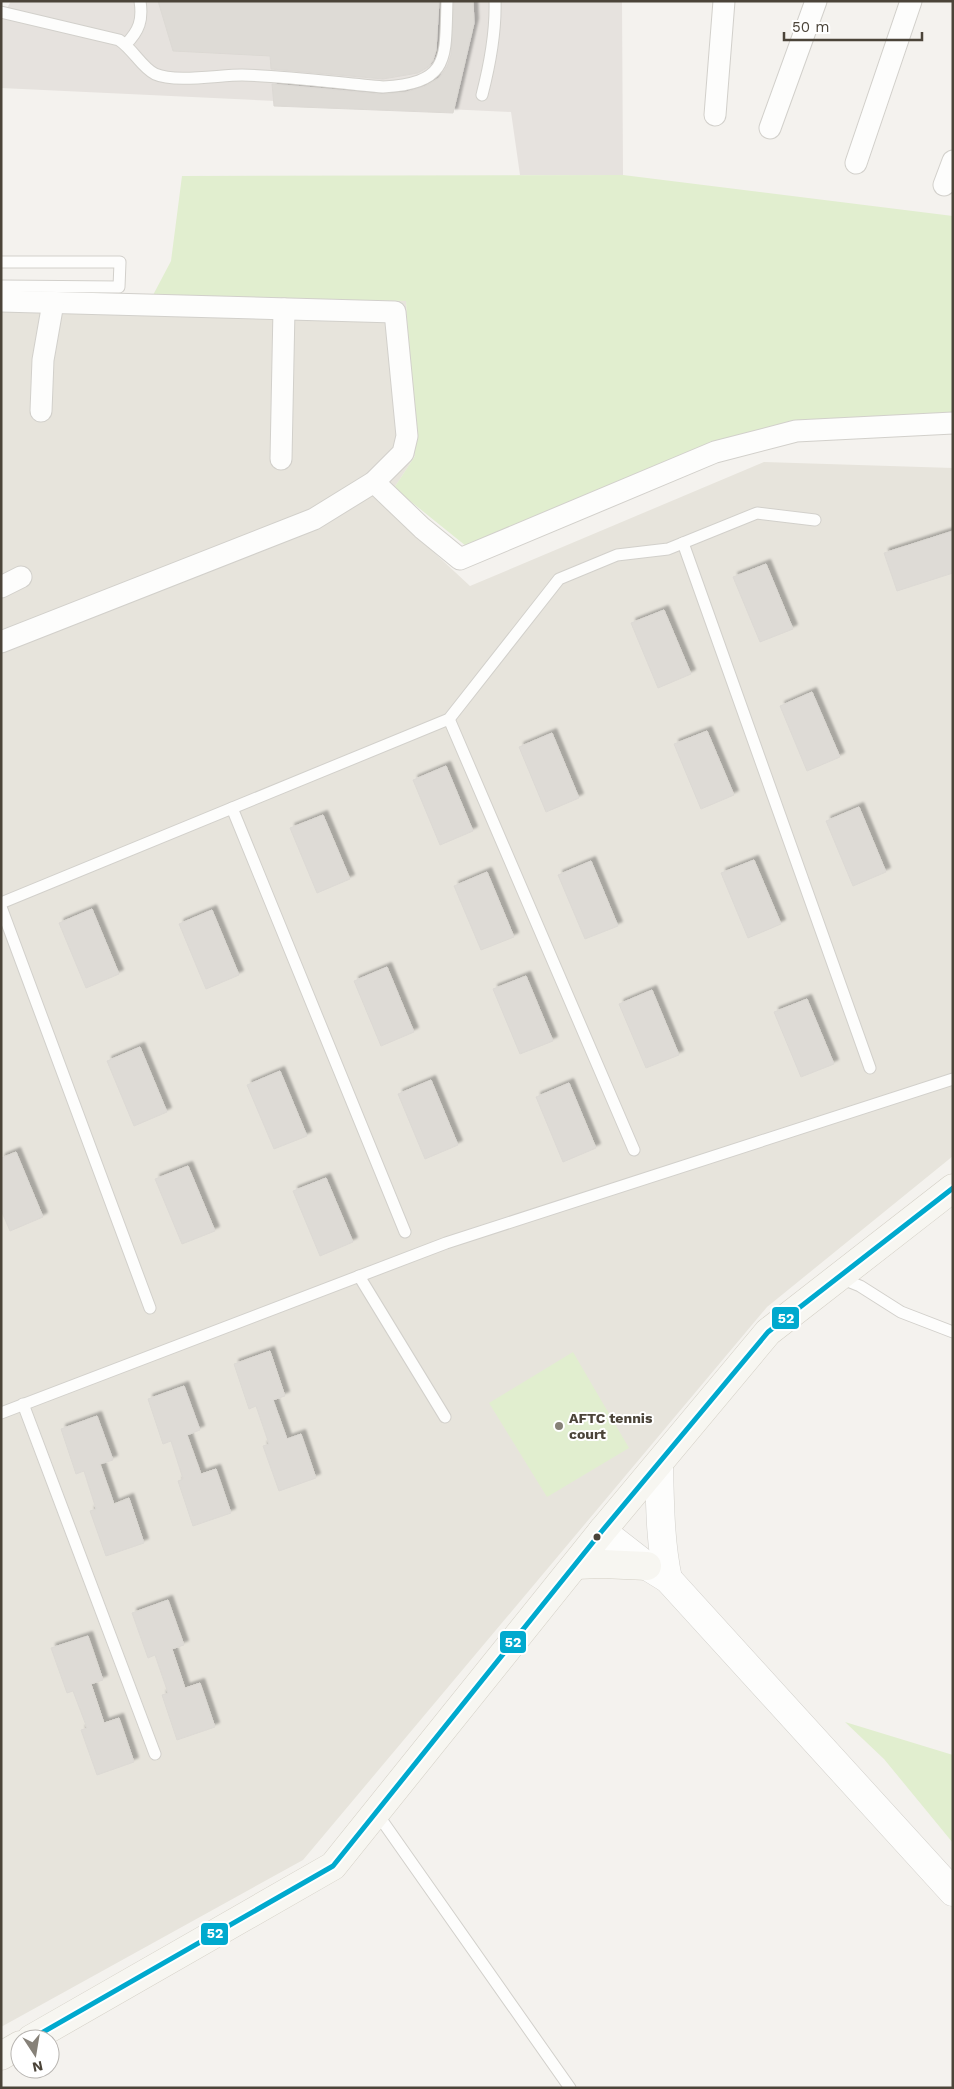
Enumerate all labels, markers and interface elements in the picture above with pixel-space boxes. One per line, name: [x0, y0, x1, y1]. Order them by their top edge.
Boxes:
scale bar: [784, 10, 922, 42]
text: 50 m: [792, 18, 829, 36]
line badge: 52: [771, 1306, 800, 1330]
text: 52: [778, 1310, 794, 1326]
place label: AFTC tennis court: [569, 1410, 653, 1442]
marker: AFTC tennis court: [553, 1420, 565, 1432]
unlabelled marker: [592, 1532, 602, 1542]
line badge: 52: [499, 1630, 527, 1654]
text: 52: [505, 1634, 521, 1650]
line badge: 52: [200, 1922, 229, 1946]
text: 52: [207, 1925, 223, 1941]
north arrow: [10, 2029, 60, 2079]
text: N: [31, 2058, 44, 2076]

